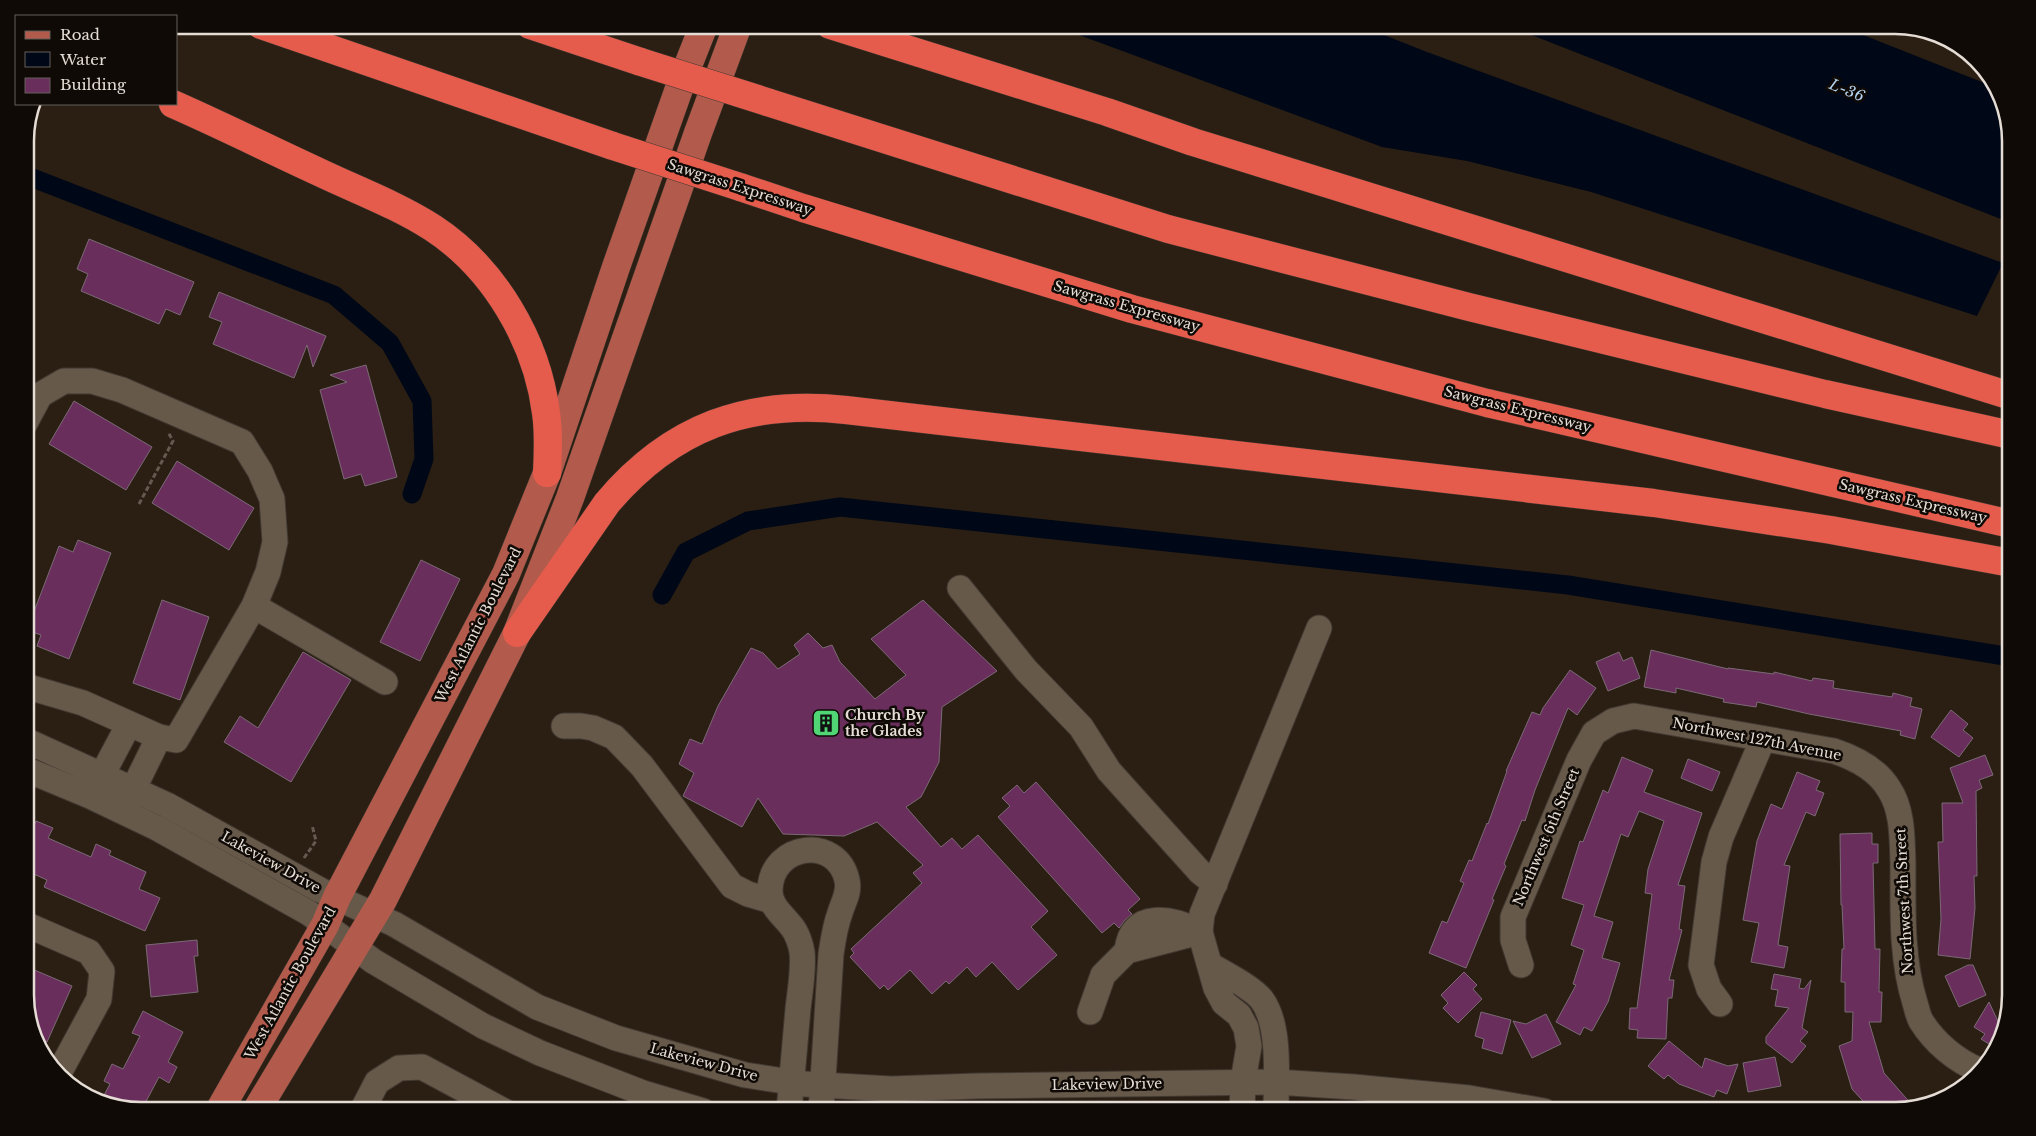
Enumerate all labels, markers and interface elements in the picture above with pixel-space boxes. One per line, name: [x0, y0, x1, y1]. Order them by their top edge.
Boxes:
legend: [15, 15, 178, 105]
text: Road: [60, 25, 100, 44]
text: Water: [59, 50, 107, 69]
water label: L-36: [1826, 74, 1868, 106]
text: Building: [60, 75, 127, 94]
street label: Sawgrass Expressway: [665, 155, 815, 219]
street label: Sawgrass Expressway: [1052, 276, 1202, 336]
street label: Sawgrass Expressway: [1442, 382, 1594, 436]
street label: Sawgrass Expressway: [1837, 475, 1989, 527]
street label: West Atlantic Boulevard: [431, 544, 525, 707]
place label: Church By the Glades: [845, 706, 926, 740]
building icon: Church By the Glades: [811, 708, 841, 738]
street label: Northwest 127th Avenue: [1671, 714, 1843, 764]
street label: Northwest 6th Street: [1509, 765, 1583, 909]
street label: Lakeview Drive: [218, 827, 324, 897]
street label: Northwest 7th Street: [1891, 827, 1917, 974]
street label: West Atlantic Boulevard: [240, 903, 340, 1063]
street label: Lakeview Drive: [648, 1039, 760, 1085]
street label: Lakeview Drive: [1052, 1074, 1162, 1094]

